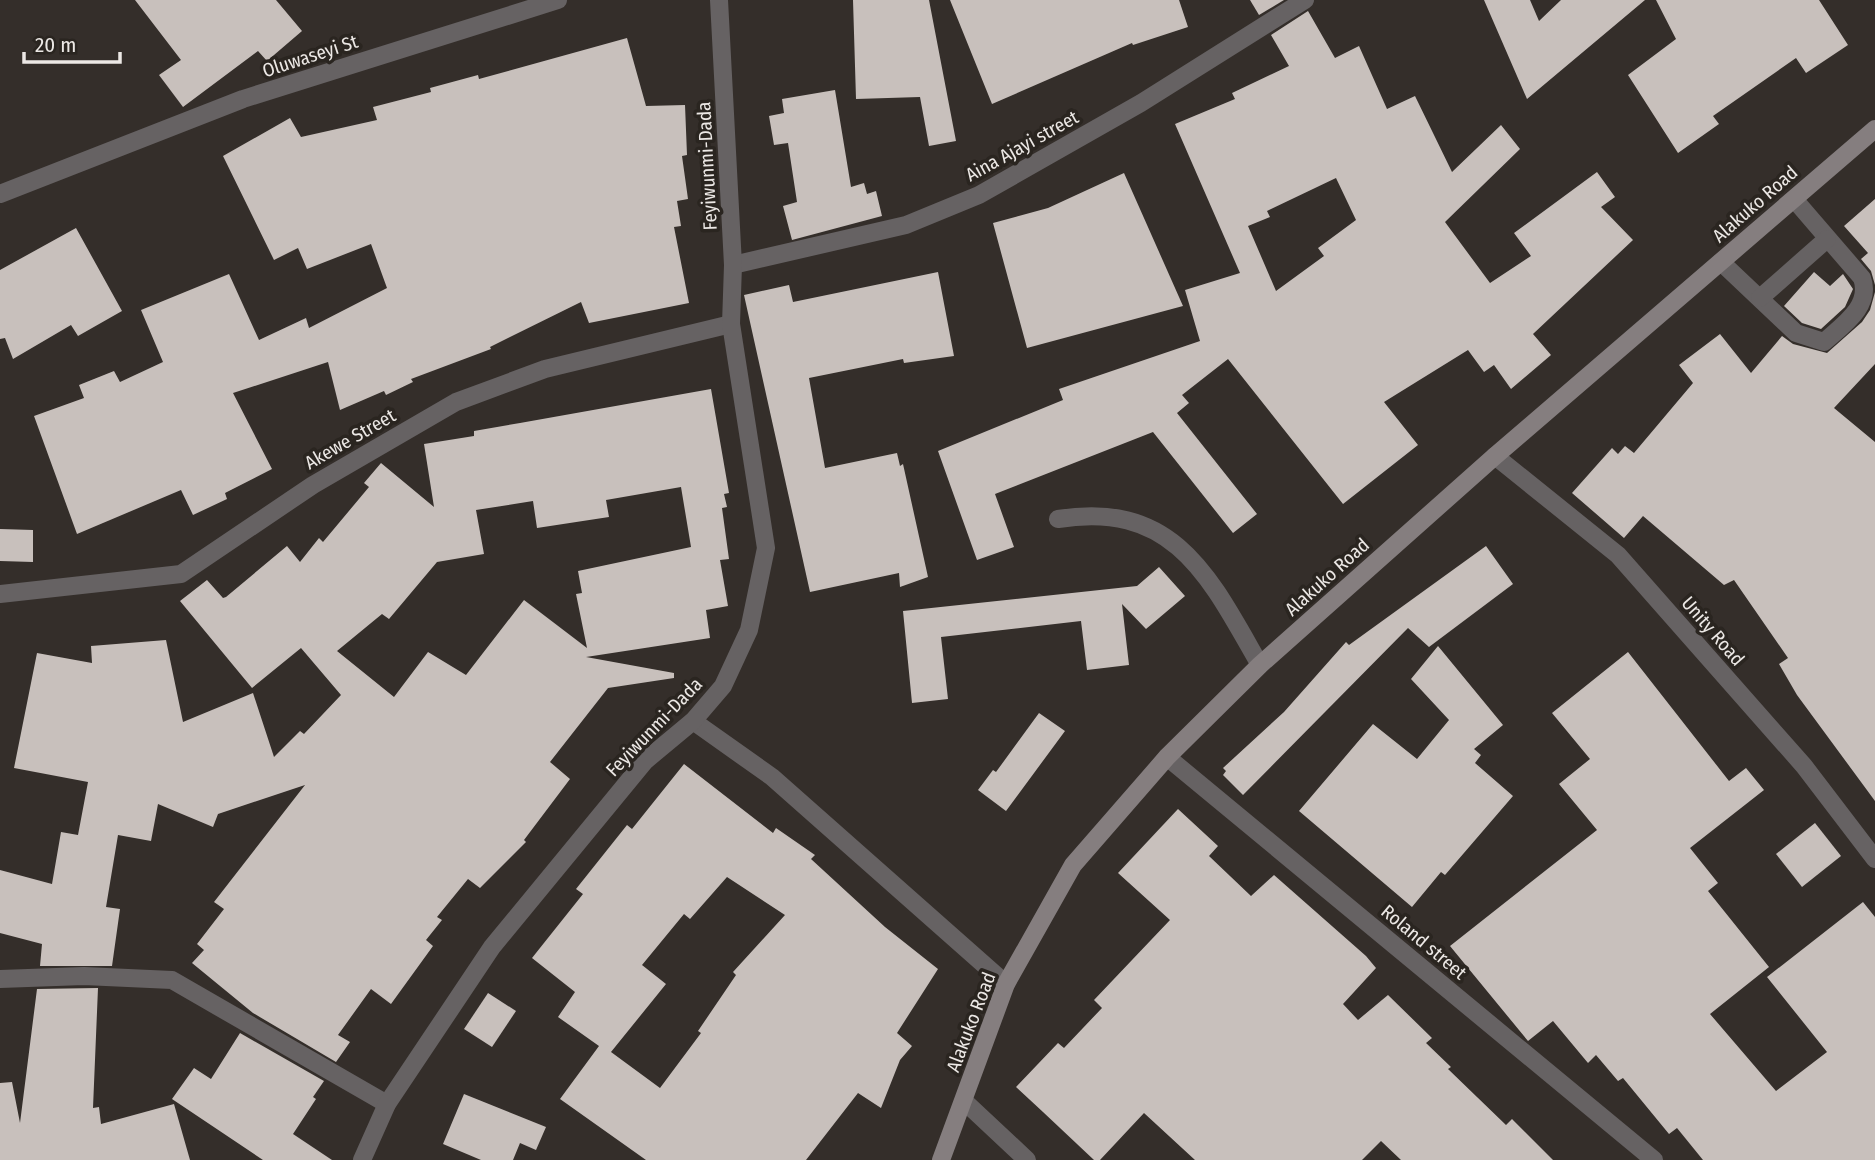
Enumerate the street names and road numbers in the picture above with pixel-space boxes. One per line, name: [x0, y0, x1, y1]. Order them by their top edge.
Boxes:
street label: Oluwaseyi St: [259, 30, 361, 82]
street label: Feyiwunmi-Dada: [692, 101, 722, 231]
street label: Aina Ajayi street: [962, 105, 1083, 186]
street label: Alakuko Road: [1708, 161, 1802, 247]
street label: Akewe Street: [300, 403, 400, 474]
street label: Alakuko Road: [1280, 533, 1374, 621]
street label: Unity Road: [1677, 592, 1749, 670]
street label: Feyiwunmi-Dada: [601, 673, 707, 781]
street label: Roland street: [1377, 900, 1472, 985]
street label: Alakuko Road: [941, 969, 1001, 1075]

